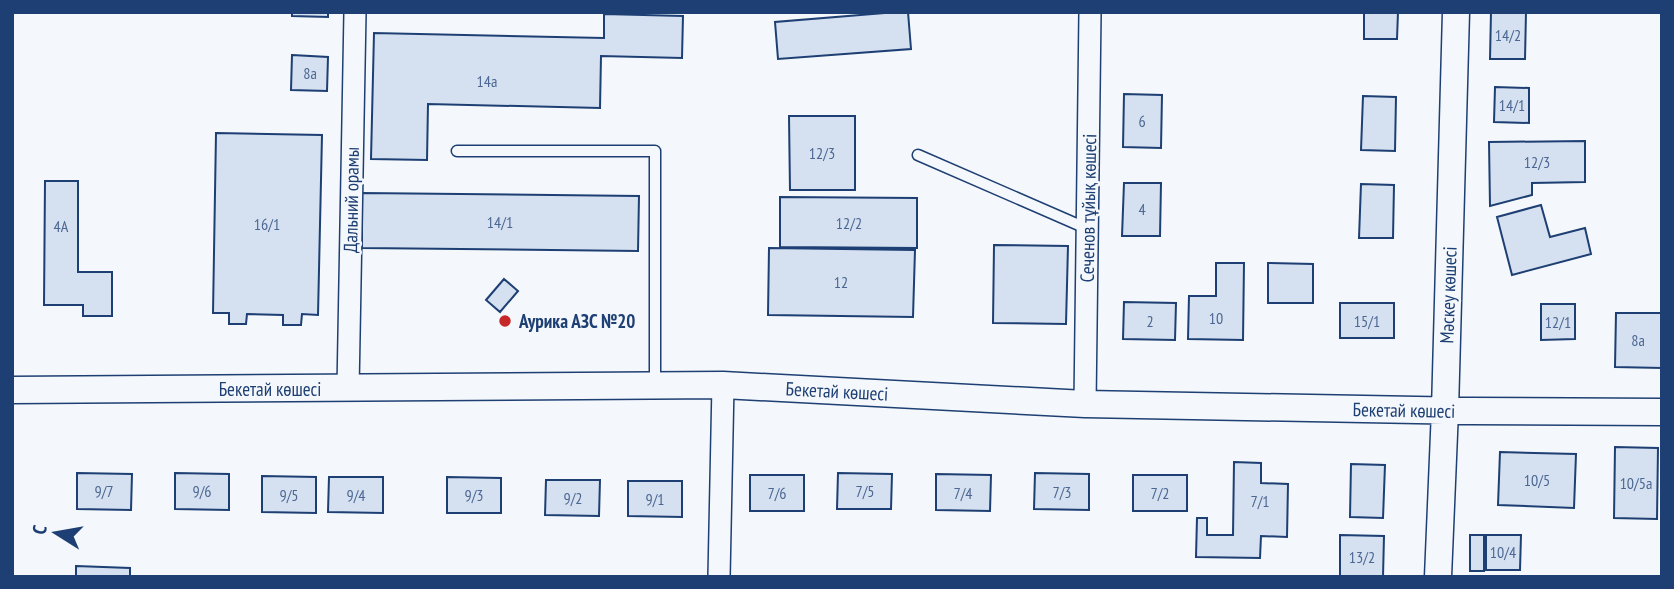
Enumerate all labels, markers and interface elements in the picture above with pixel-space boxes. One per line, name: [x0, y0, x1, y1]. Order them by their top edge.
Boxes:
house number: 14/2: [1495, 25, 1521, 45]
house number: 8а: [303, 63, 317, 83]
house number: 14а: [477, 71, 497, 91]
house number: 14/1: [1499, 95, 1525, 115]
house number: 6: [1138, 111, 1146, 131]
street label: Сеченов тұйық көшесі: [1075, 133, 1101, 283]
house number: 12/3: [809, 143, 835, 163]
street label: Дальний орамы: [338, 147, 364, 253]
house number: 12/3: [1524, 152, 1550, 172]
house number: 4: [1138, 199, 1146, 219]
house number: 14/1: [487, 212, 513, 232]
house number: 12/2: [836, 213, 862, 233]
house number: 16/1: [254, 214, 280, 234]
house number: 4А: [54, 216, 69, 236]
street label: Мәскеу көшесі: [1434, 246, 1462, 344]
house number: 12: [834, 272, 848, 292]
house number: 10: [1209, 308, 1223, 328]
place label: Аурика АЗС №20: [518, 309, 635, 333]
house number: 2: [1146, 311, 1154, 331]
house number: 15/1: [1354, 311, 1380, 331]
house number: 12/1: [1545, 312, 1571, 332]
marker: Аурика АЗС №20: [497, 313, 513, 329]
house number: 8а: [1631, 330, 1645, 350]
street label: Бекетай көшесі: [785, 376, 889, 406]
street label: Бекетай көшесі: [219, 377, 321, 401]
street label: Бекетай көшесі: [1352, 397, 1456, 423]
house number: 10/5: [1524, 470, 1550, 490]
house number: 10/5а: [1620, 473, 1652, 493]
house number: 9/7: [94, 481, 114, 501]
house number: 9/6: [192, 481, 212, 501]
house number: 7/5: [855, 481, 875, 501]
house number: 7/3: [1052, 482, 1072, 502]
house number: 7/6: [767, 483, 787, 503]
house number: 7/4: [953, 483, 973, 503]
house number: 7/2: [1150, 483, 1170, 503]
house number: 9/5: [279, 485, 299, 505]
house number: 9/4: [346, 485, 366, 505]
house number: 9/3: [464, 485, 484, 505]
house number: 9/2: [563, 488, 583, 508]
house number: 9/1: [645, 489, 665, 509]
house number: 7/1: [1250, 491, 1270, 511]
north arrow: [21, 498, 91, 568]
text: С: [27, 523, 52, 536]
house number: 10/4: [1490, 542, 1516, 562]
house number: 13/2: [1349, 547, 1375, 567]

